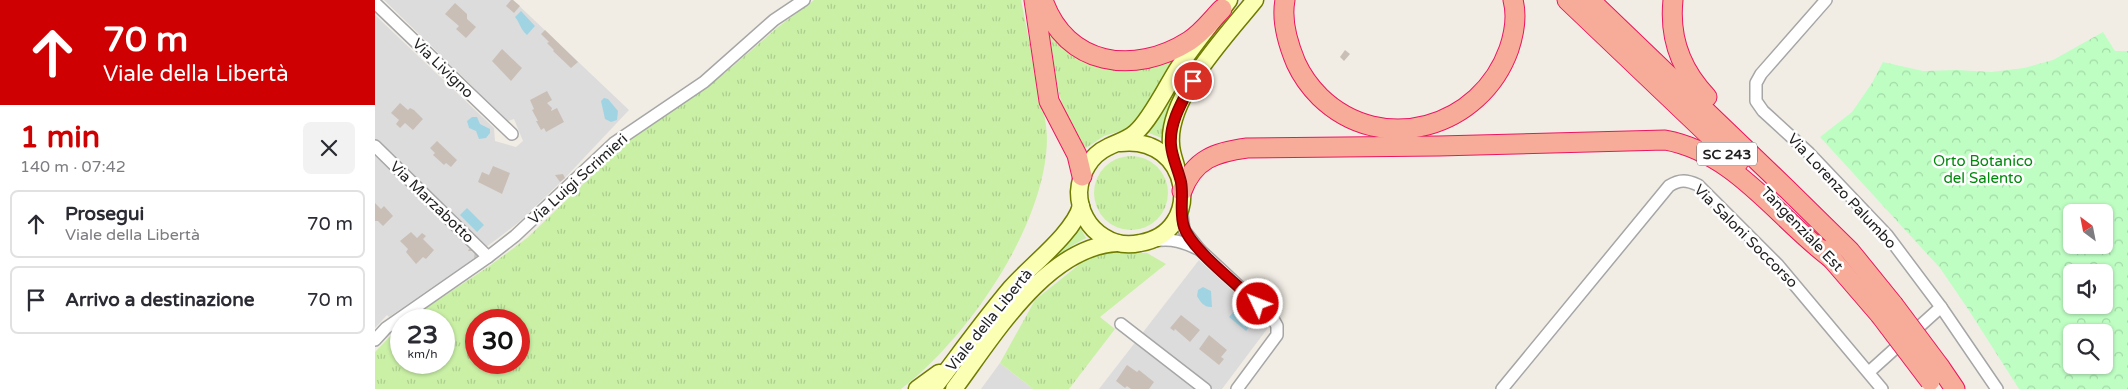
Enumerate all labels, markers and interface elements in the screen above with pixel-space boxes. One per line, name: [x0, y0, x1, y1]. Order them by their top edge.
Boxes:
text: 70 m: [103, 19, 188, 61]
icon: ahead: [20, 20, 85, 85]
street label: Via Livigno: [409, 34, 477, 102]
pin: [1172, 60, 1214, 102]
text: Viale della Libertà: [103, 61, 289, 87]
icon: arrive: [1179, 67, 1207, 95]
text: 1 min: [20, 119, 100, 156]
button: close: [303, 122, 355, 174]
street label: Via Luigi Scrimieri: [525, 130, 631, 228]
street label: Via Lorenzo Palumbo: [1784, 130, 1900, 252]
road number: SC 243: [1697, 142, 1757, 166]
park label: Orto Botanico del Salento: [1933, 152, 2033, 187]
text: 140 m · 07:42: [20, 157, 126, 177]
street label: Via Marzabotto: [386, 157, 478, 247]
street label: Via Saloni Soccorso: [1690, 180, 1802, 292]
street label: Tangenziale Est: [1757, 183, 1847, 275]
text: Prosegui: [65, 203, 144, 225]
north arrow: [2063, 204, 2113, 254]
map controls: [2063, 204, 2113, 374]
icon: ahead: [22, 210, 50, 238]
text: 70 m: [307, 213, 353, 235]
text: Viale della Libertà: [65, 225, 200, 245]
button: sound: [2063, 264, 2113, 314]
street label: Viale della Libertà: [942, 265, 1036, 375]
position arrow: [1231, 277, 1283, 329]
icon: arrive: [22, 286, 50, 314]
text: Arrivo a destinazione: [65, 289, 255, 311]
text: 70 m: [307, 289, 353, 311]
speed limit sign: 30: [465, 309, 530, 374]
text: 23: [407, 320, 438, 350]
button: search: [2063, 324, 2113, 374]
text: km/h: [407, 347, 438, 361]

